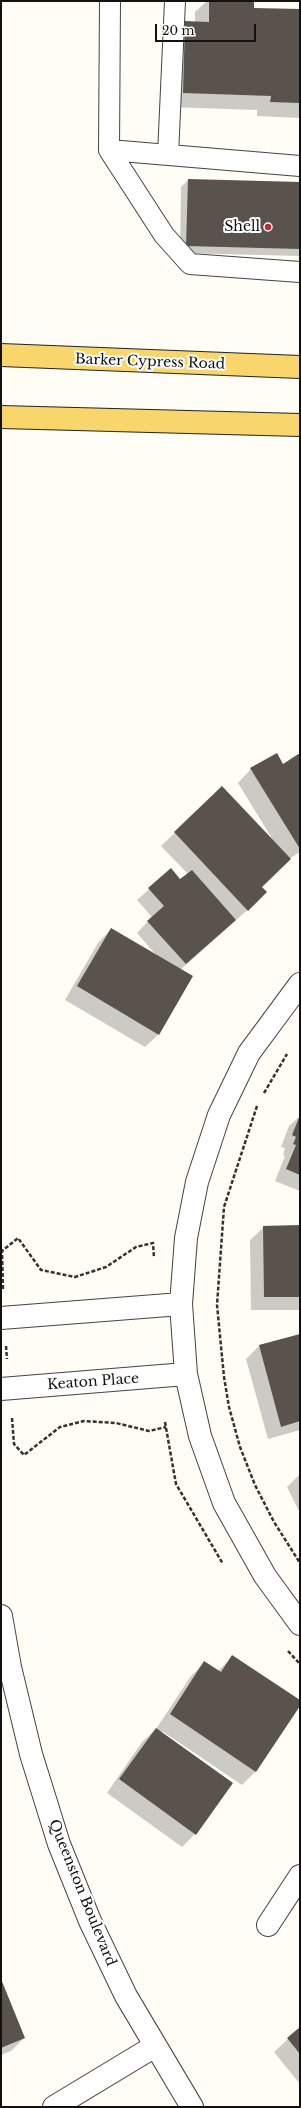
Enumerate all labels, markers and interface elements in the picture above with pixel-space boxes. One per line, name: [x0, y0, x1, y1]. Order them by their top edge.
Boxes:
scale bar: [157, 16, 258, 42]
text: 20 m: [162, 23, 194, 38]
place label: Shell: [224, 219, 260, 235]
marker: Shell: [263, 222, 273, 232]
street label: Barker Cypress Road: [75, 351, 225, 373]
street label: Keaton Place: [47, 1370, 139, 1394]
street label: Queenston Boulevard: [45, 1817, 119, 1969]

